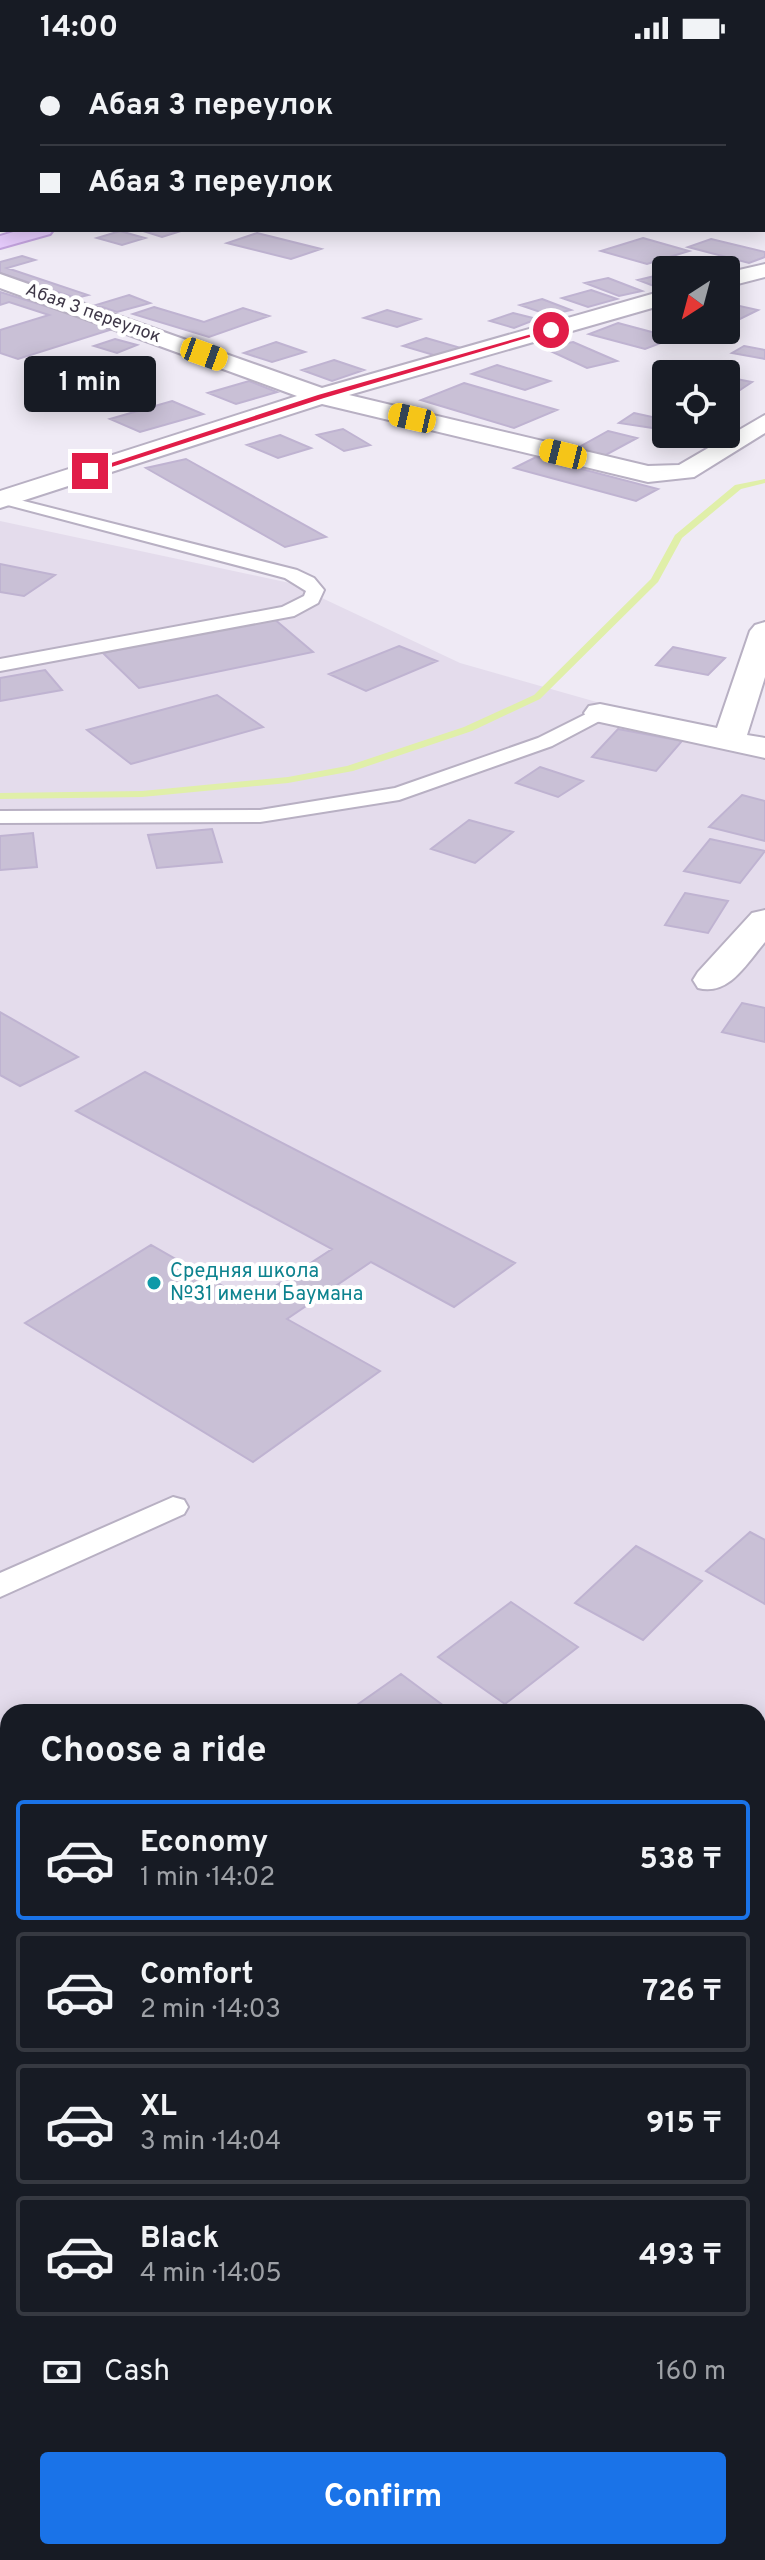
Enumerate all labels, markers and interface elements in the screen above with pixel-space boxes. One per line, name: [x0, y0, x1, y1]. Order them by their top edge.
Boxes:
text: 14:00: [40, 10, 118, 47]
text: Абая 3 переулок: [88, 88, 333, 125]
text: Абая 3 переулок: [88, 165, 333, 202]
north arrow: [652, 256, 740, 344]
map controls: [652, 256, 740, 448]
street label: Абая 3 переулок: [22, 279, 164, 349]
route start: [533, 312, 569, 348]
car: [177, 335, 231, 373]
callout: 1 min: [24, 355, 156, 411]
button: locate: [652, 360, 740, 448]
text: 1 min: [59, 367, 121, 400]
car: [386, 401, 438, 435]
car: [537, 437, 589, 471]
route end: [72, 453, 108, 489]
place label: Средняя школа №31 имени Баумана: [170, 1259, 363, 1308]
marker: Средняя школа №31 имени Баумана: [145, 1274, 163, 1292]
text: Choose a ride: [40, 1729, 266, 1775]
icon: car: [44, 1824, 116, 1896]
text: Economy: [140, 1825, 268, 1862]
text: 538 ₸: [640, 1842, 722, 1879]
text: 1 min · 14:02: [140, 1862, 275, 1895]
icon: car: [44, 1956, 116, 2028]
text: Comfort: [140, 1957, 253, 1994]
text: 726 ₸: [642, 1974, 722, 2011]
text: 2 min · 14:03: [140, 1994, 281, 2027]
icon: car: [44, 2088, 116, 2160]
text: XL: [140, 2089, 177, 2126]
text: 915 ₸: [646, 2106, 722, 2143]
text: 3 min · 14:04: [140, 2126, 281, 2159]
icon: car: [44, 2220, 116, 2292]
text: Black: [140, 2221, 219, 2258]
text: 493 ₸: [639, 2238, 722, 2275]
text: 4 min · 14:05: [140, 2258, 282, 2291]
icon: cash: [40, 2350, 84, 2394]
text: Cash: [104, 2354, 170, 2391]
text: 160 m: [656, 2356, 726, 2389]
button: Confirm: [40, 2452, 726, 2544]

